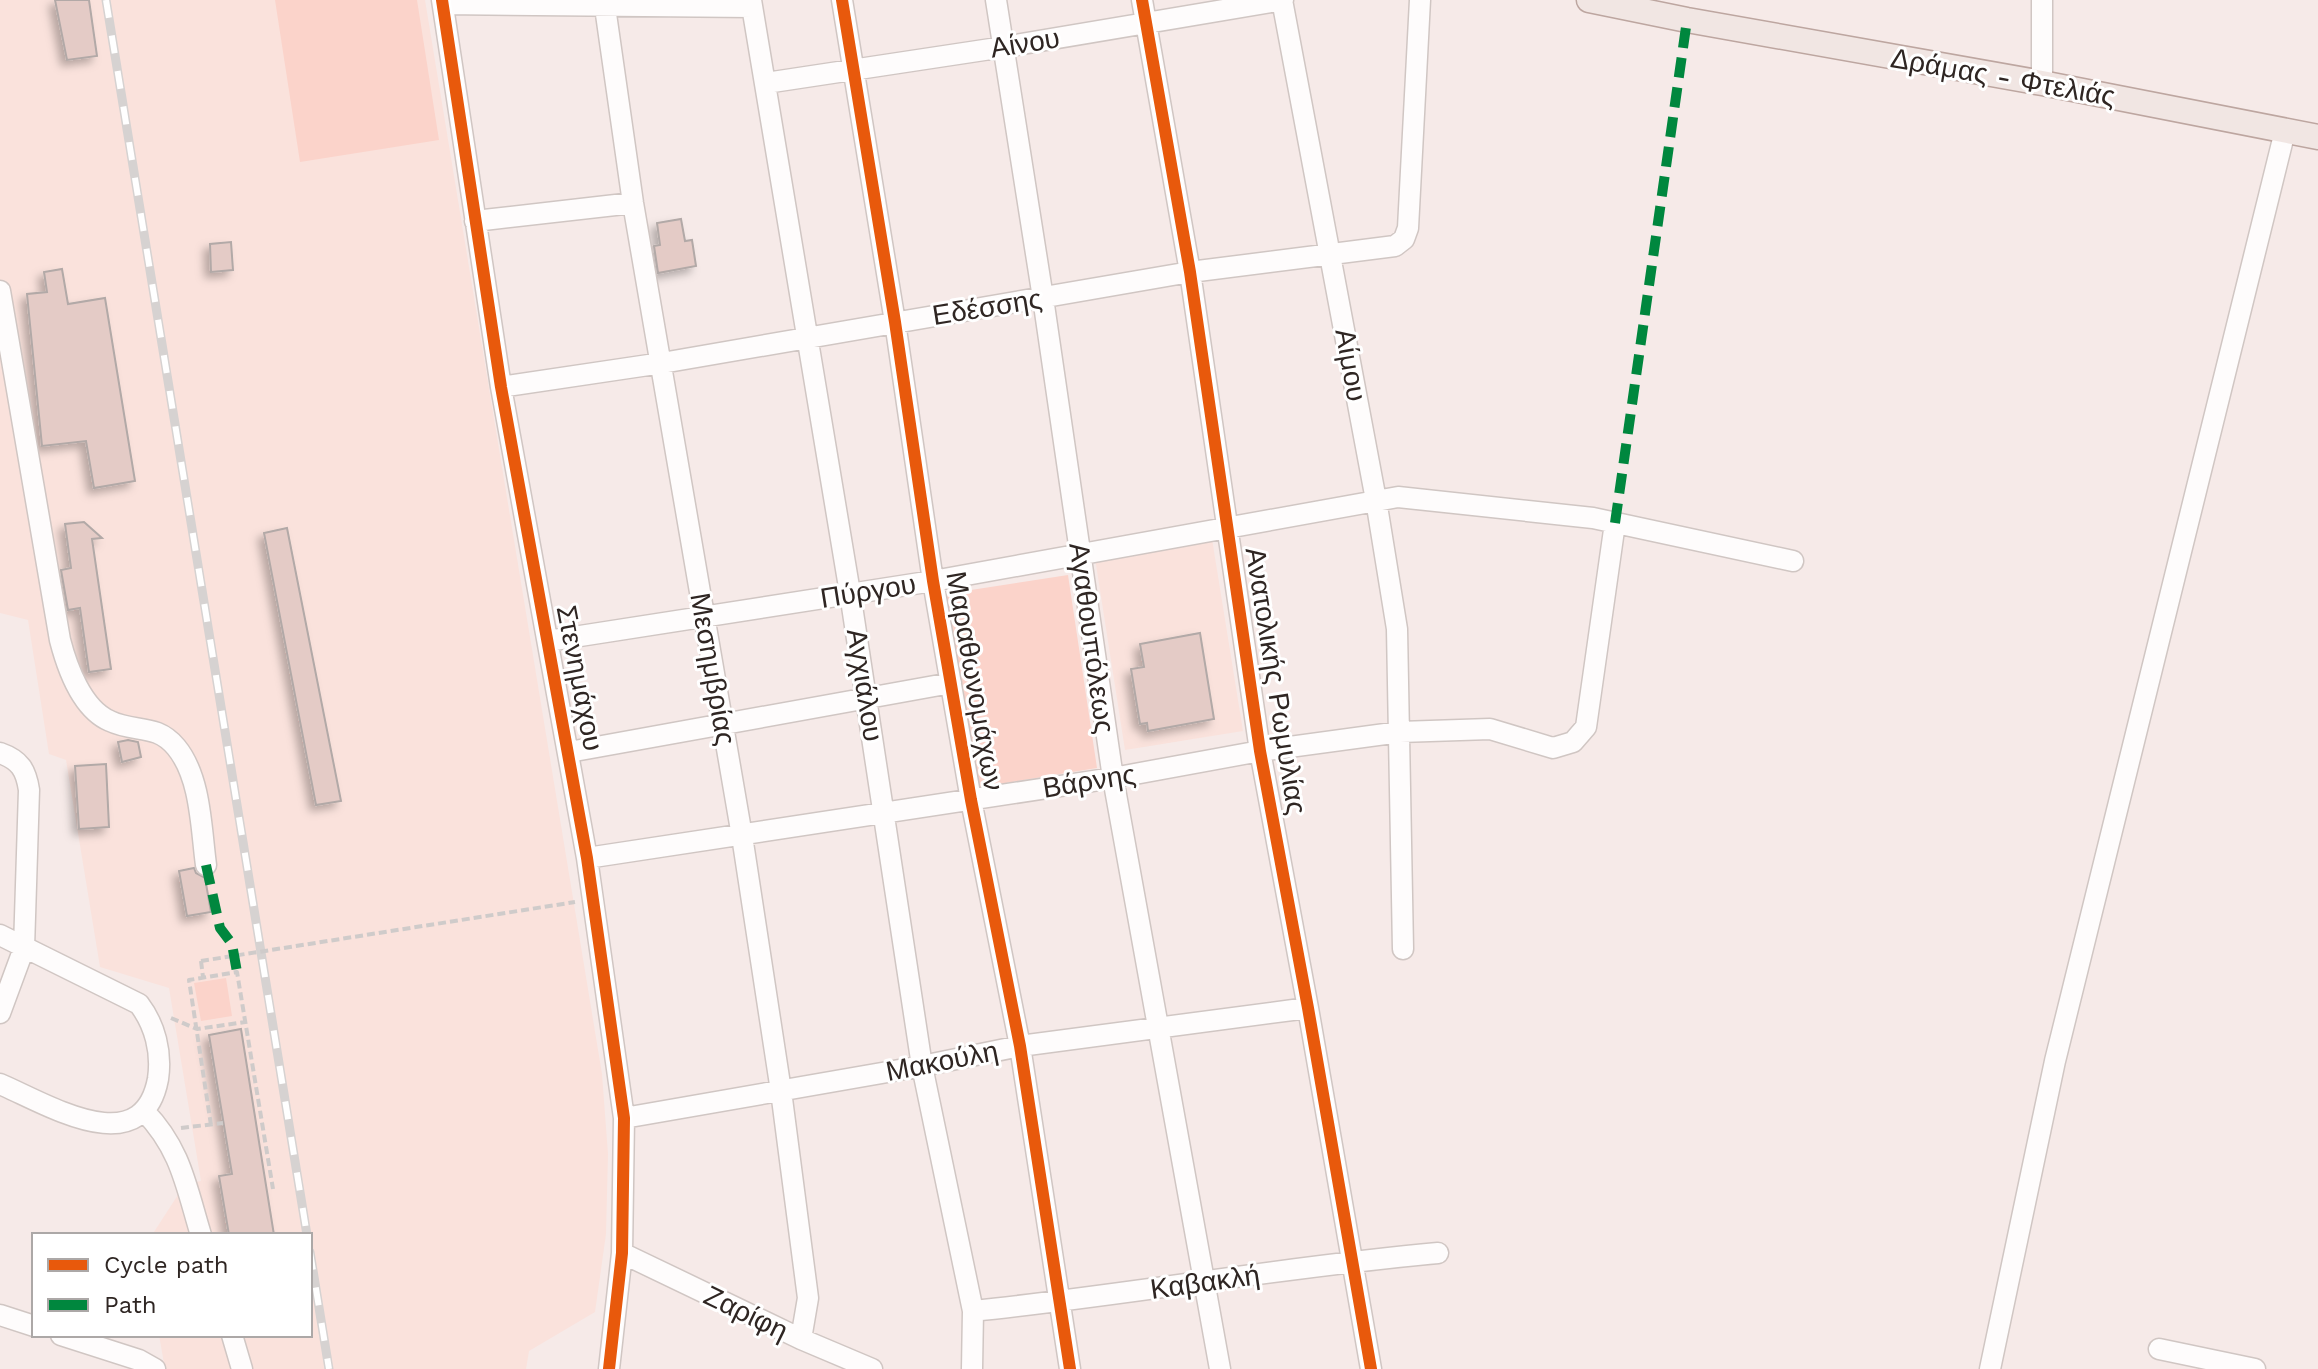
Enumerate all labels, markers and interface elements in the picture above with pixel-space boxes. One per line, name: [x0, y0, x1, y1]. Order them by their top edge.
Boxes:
street label: Αίνου: [988, 21, 1062, 65]
street label: Δράμας - Φτελιάς: [1888, 41, 2118, 113]
street label: Εδέσσης: [930, 282, 1044, 332]
street label: Αίμου: [1328, 326, 1374, 404]
street label: Αγαθουπόλεως: [1062, 540, 1122, 736]
street label: Ανατολικής Ρωμυλίας: [1239, 545, 1313, 817]
street label: Πύργου: [818, 567, 918, 615]
street label: Μαραθωνομάχων: [939, 569, 1011, 793]
street label: Μεσημβρίας: [683, 590, 743, 748]
street label: Στενημάχου: [550, 602, 610, 754]
street label: Αγχιάλου: [840, 626, 890, 744]
street label: Βάρνης: [1040, 757, 1138, 805]
street label: Μακούλη: [883, 1034, 1001, 1088]
legend: [32, 1233, 312, 1337]
text: Cycle path: [104, 1251, 229, 1279]
street label: Καβακλή: [1148, 1258, 1262, 1306]
street label: Ζαρίφη: [699, 1279, 793, 1347]
text: Path: [104, 1291, 157, 1319]

